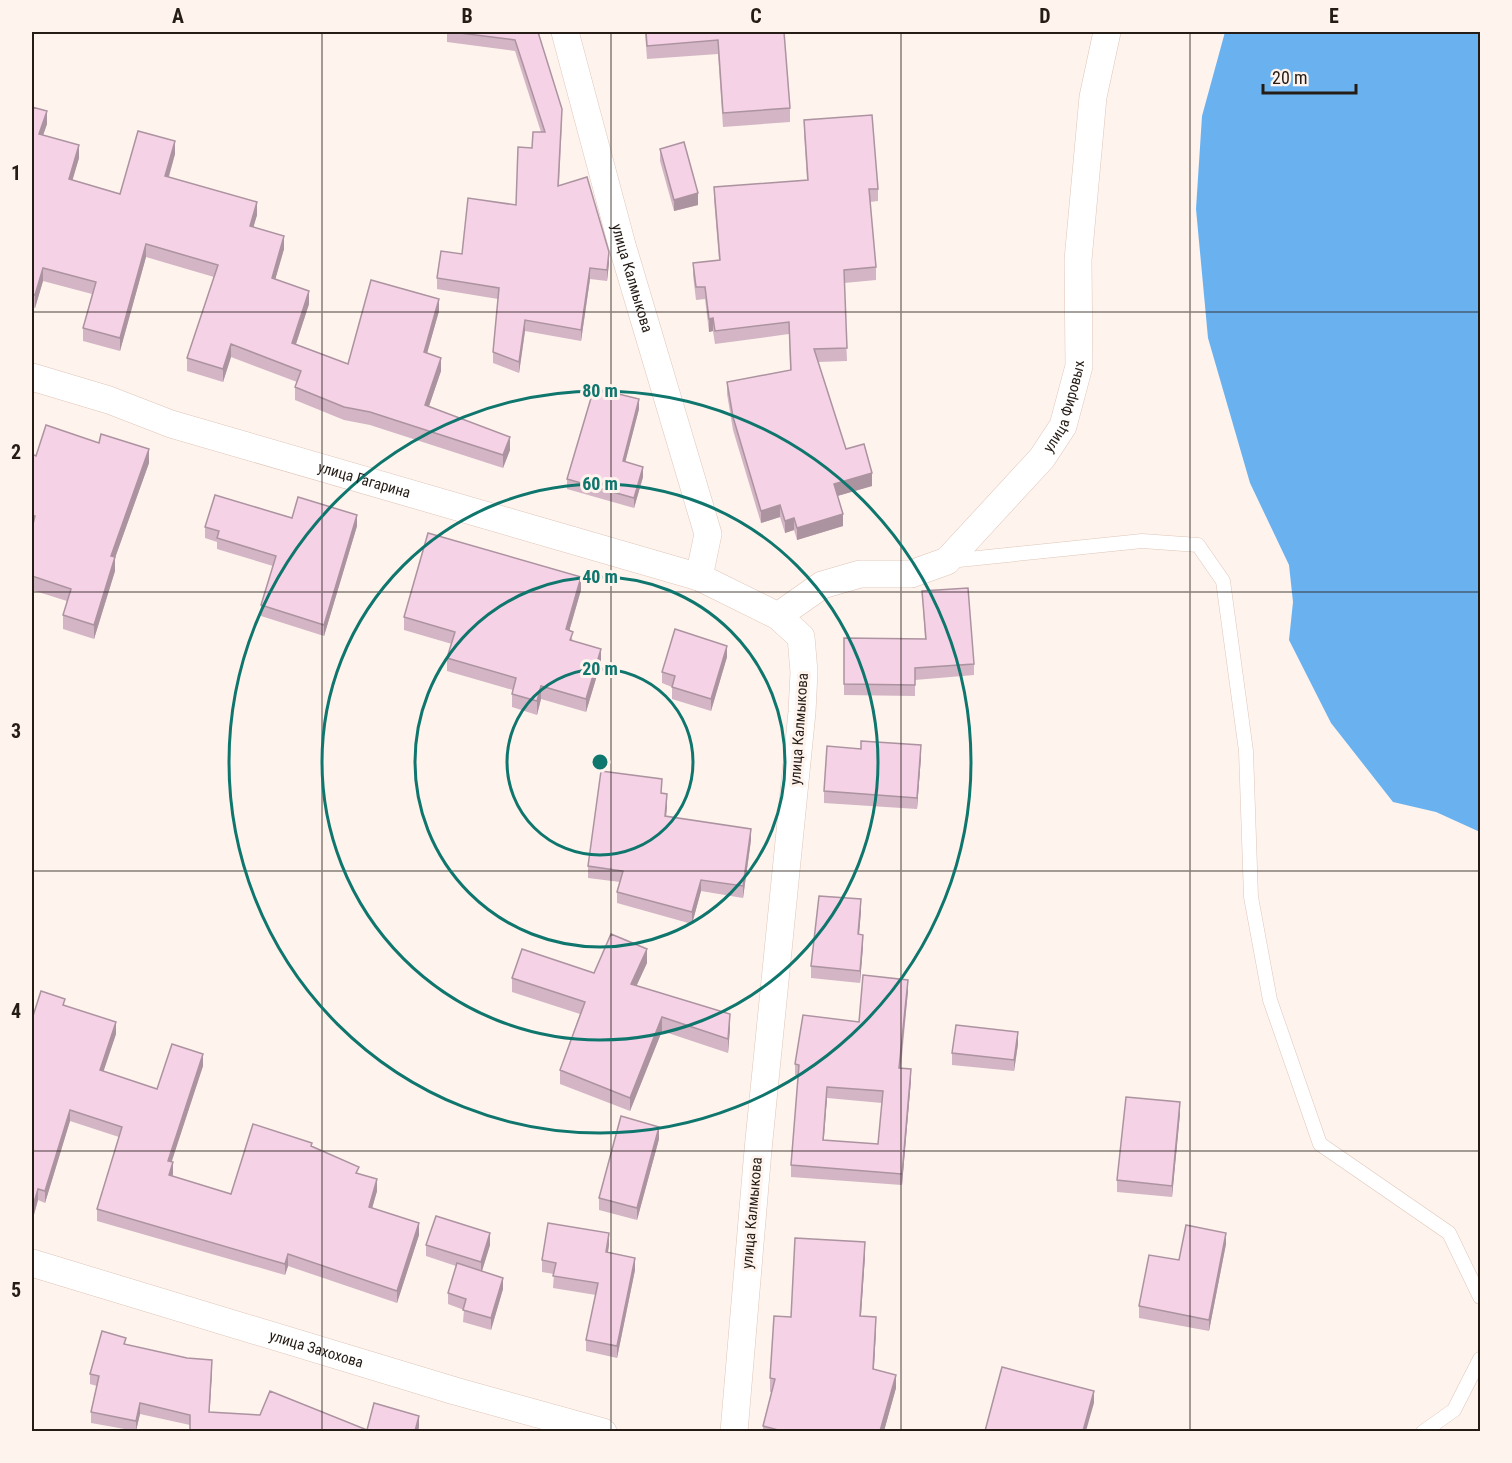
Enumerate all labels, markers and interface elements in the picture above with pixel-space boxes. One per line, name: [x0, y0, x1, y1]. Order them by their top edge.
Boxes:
text: A: [172, 4, 184, 28]
text: B: [461, 4, 473, 28]
text: C: [750, 4, 762, 28]
text: D: [1039, 4, 1051, 28]
text: E: [1329, 4, 1339, 28]
scale bar: [1263, 57, 1356, 95]
text: 20 m: [1272, 67, 1307, 88]
text: 1: [11, 161, 21, 185]
street label: улица Калмыкова: [608, 222, 656, 334]
street label: улица Фировых: [1039, 360, 1088, 456]
text: 80 m: [582, 380, 618, 401]
text: 2: [11, 440, 21, 464]
street label: улица Гагарина: [316, 458, 413, 502]
text: 60 m: [582, 473, 618, 494]
text: 40 m: [582, 566, 618, 587]
text: 20 m: [582, 658, 618, 679]
street label: улица Калмыкова: [786, 672, 812, 786]
text: 3: [11, 719, 21, 743]
centre of rings: [590, 752, 610, 772]
text: 4: [11, 999, 21, 1023]
street label: улица Калмыкова: [738, 1156, 766, 1270]
text: 5: [11, 1278, 21, 1302]
street label: улица Захохова: [267, 1326, 365, 1372]

